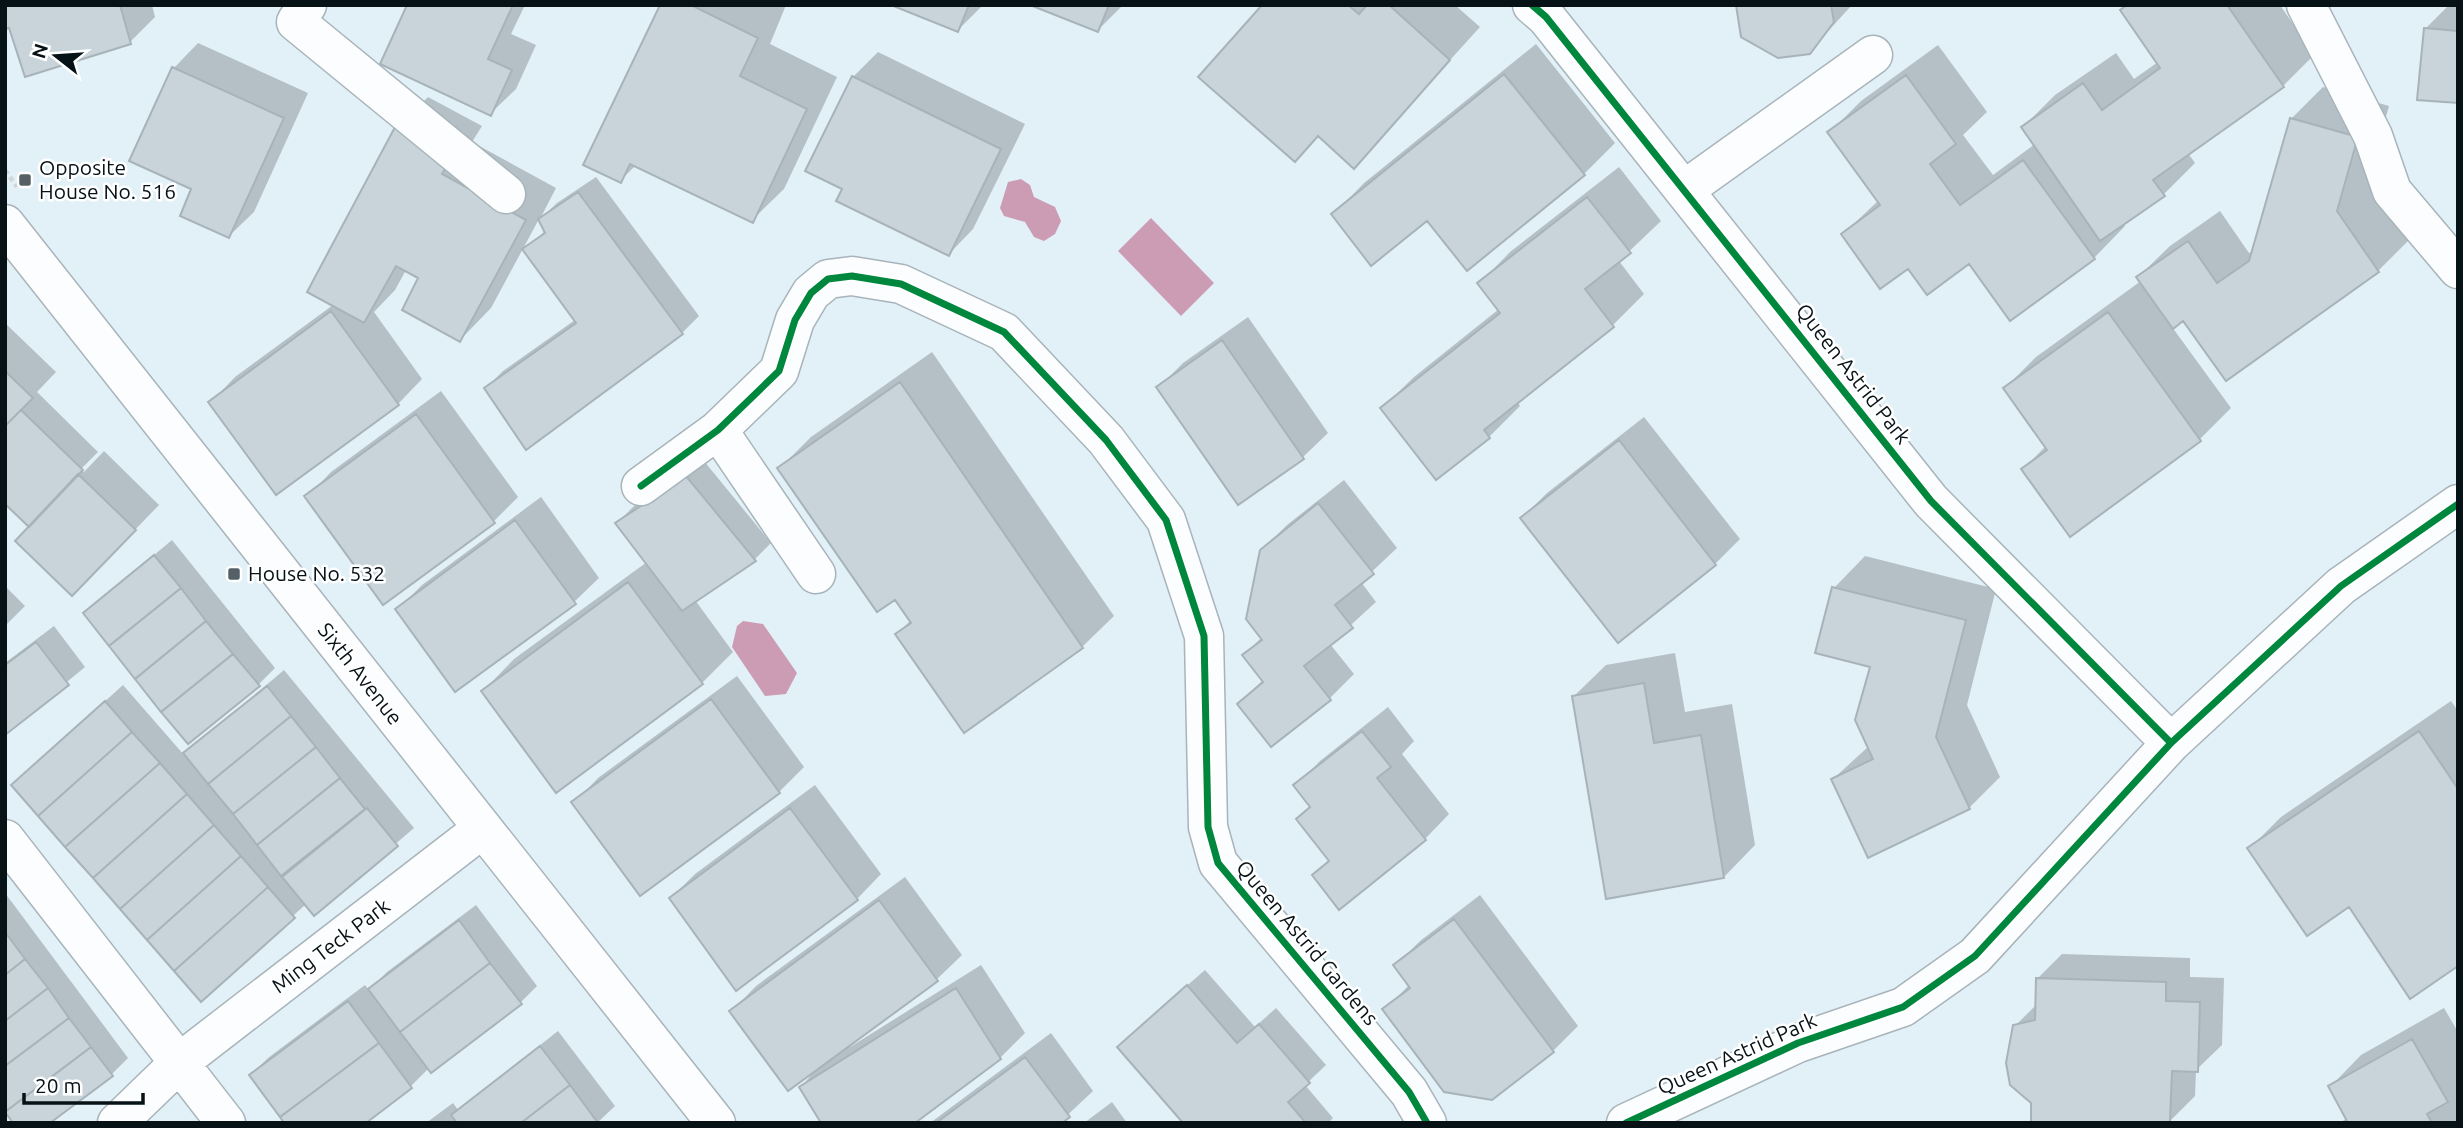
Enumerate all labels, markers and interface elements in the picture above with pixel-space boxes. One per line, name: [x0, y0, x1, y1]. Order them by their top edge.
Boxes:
north arrow: [21, 21, 91, 91]
text: N: [27, 41, 52, 61]
place label: Opposite House No. 516: [39, 155, 176, 203]
marker: Opposite House No. 516: [17, 172, 33, 188]
street label: Queen Astrid Park: [1792, 298, 1916, 449]
place label: House No. 532: [248, 561, 385, 585]
marker: House No. 532: [226, 566, 242, 582]
street label: Sixth Avenue: [314, 618, 408, 729]
street label: Queen Astrid Gardens: [1232, 855, 1384, 1029]
street label: Ming Teck Park: [267, 893, 394, 997]
street label: Queen Astrid Park: [1653, 1007, 1820, 1099]
scale bar: [24, 1062, 144, 1106]
text: 20 m: [35, 1073, 82, 1097]

